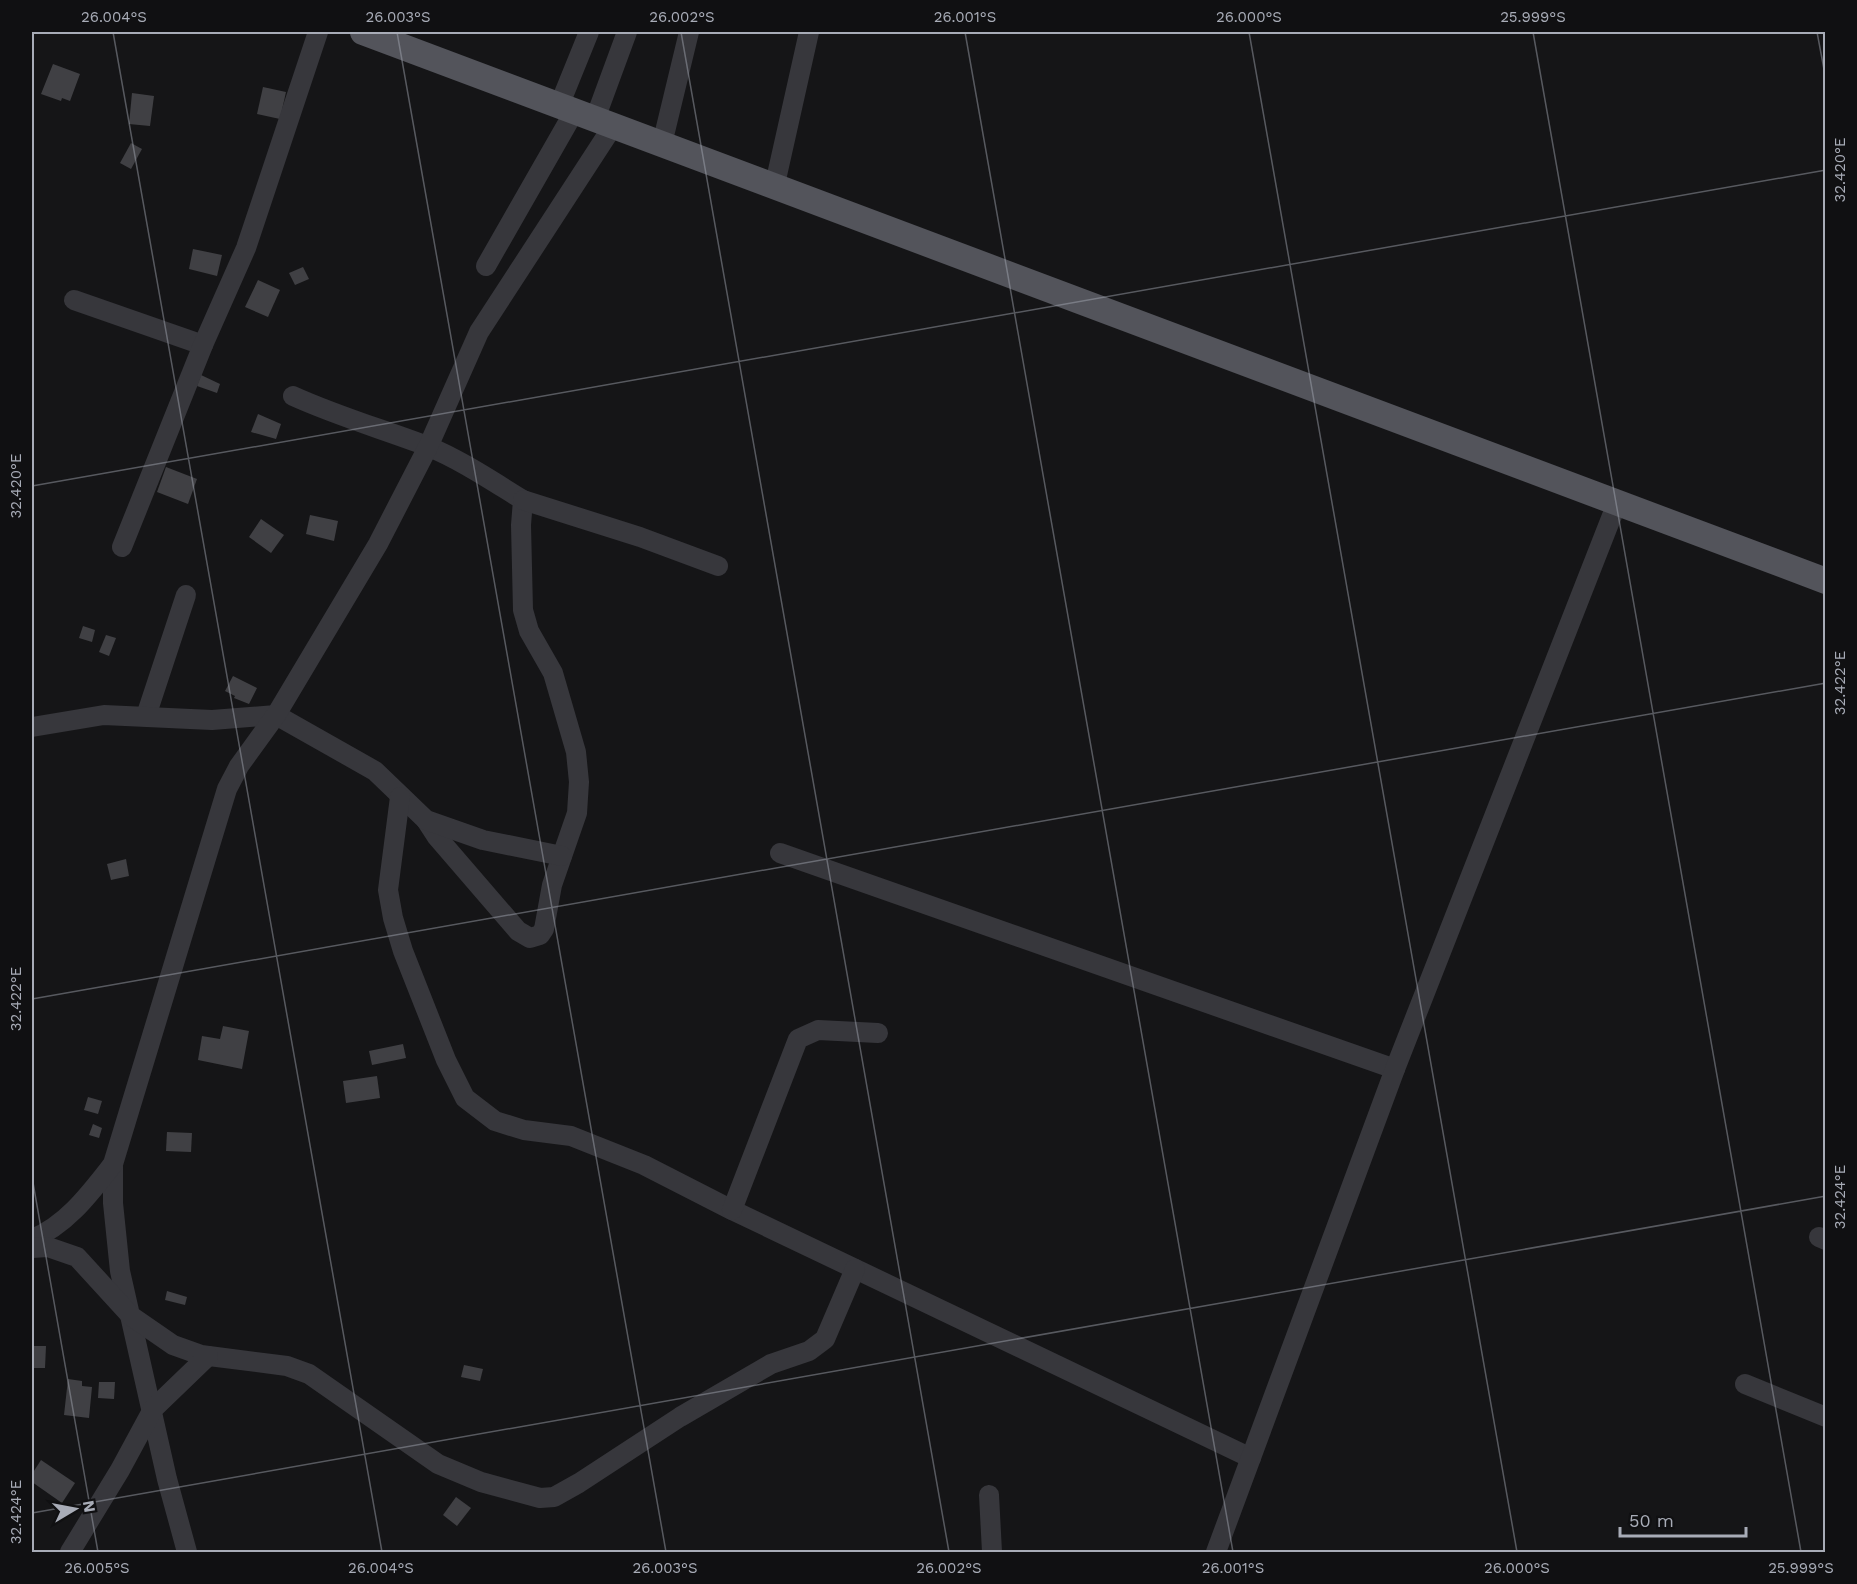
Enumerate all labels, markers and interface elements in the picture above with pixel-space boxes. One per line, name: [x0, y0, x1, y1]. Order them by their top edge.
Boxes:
text: 26.004°S: [81, 8, 147, 26]
text: 26.003°S: [365, 8, 431, 26]
text: 26.002°S: [649, 8, 715, 26]
text: 26.001°S: [934, 8, 996, 26]
text: 26.000°S: [1216, 8, 1282, 26]
text: 25.999°S: [1500, 8, 1566, 26]
text: 32.420°E: [1831, 137, 1849, 203]
text: 32.420°E: [7, 453, 25, 519]
text: 32.422°E: [1831, 651, 1849, 715]
text: 32.422°E: [7, 967, 25, 1031]
text: 32.424°E: [1831, 1165, 1849, 1229]
north arrow: [45, 1479, 105, 1539]
text: 32.424°E: [7, 1480, 25, 1544]
text: N: [79, 1499, 100, 1514]
scale bar: [1620, 1500, 1746, 1538]
text: 50 m: [1629, 1510, 1674, 1531]
text: 26.005°S: [64, 1559, 130, 1577]
text: 26.004°S: [348, 1559, 414, 1577]
text: 26.003°S: [632, 1559, 698, 1577]
text: 26.002°S: [916, 1559, 982, 1577]
text: 26.001°S: [1202, 1559, 1264, 1577]
text: 26.000°S: [1484, 1559, 1550, 1577]
text: 25.999°S: [1768, 1559, 1834, 1577]

